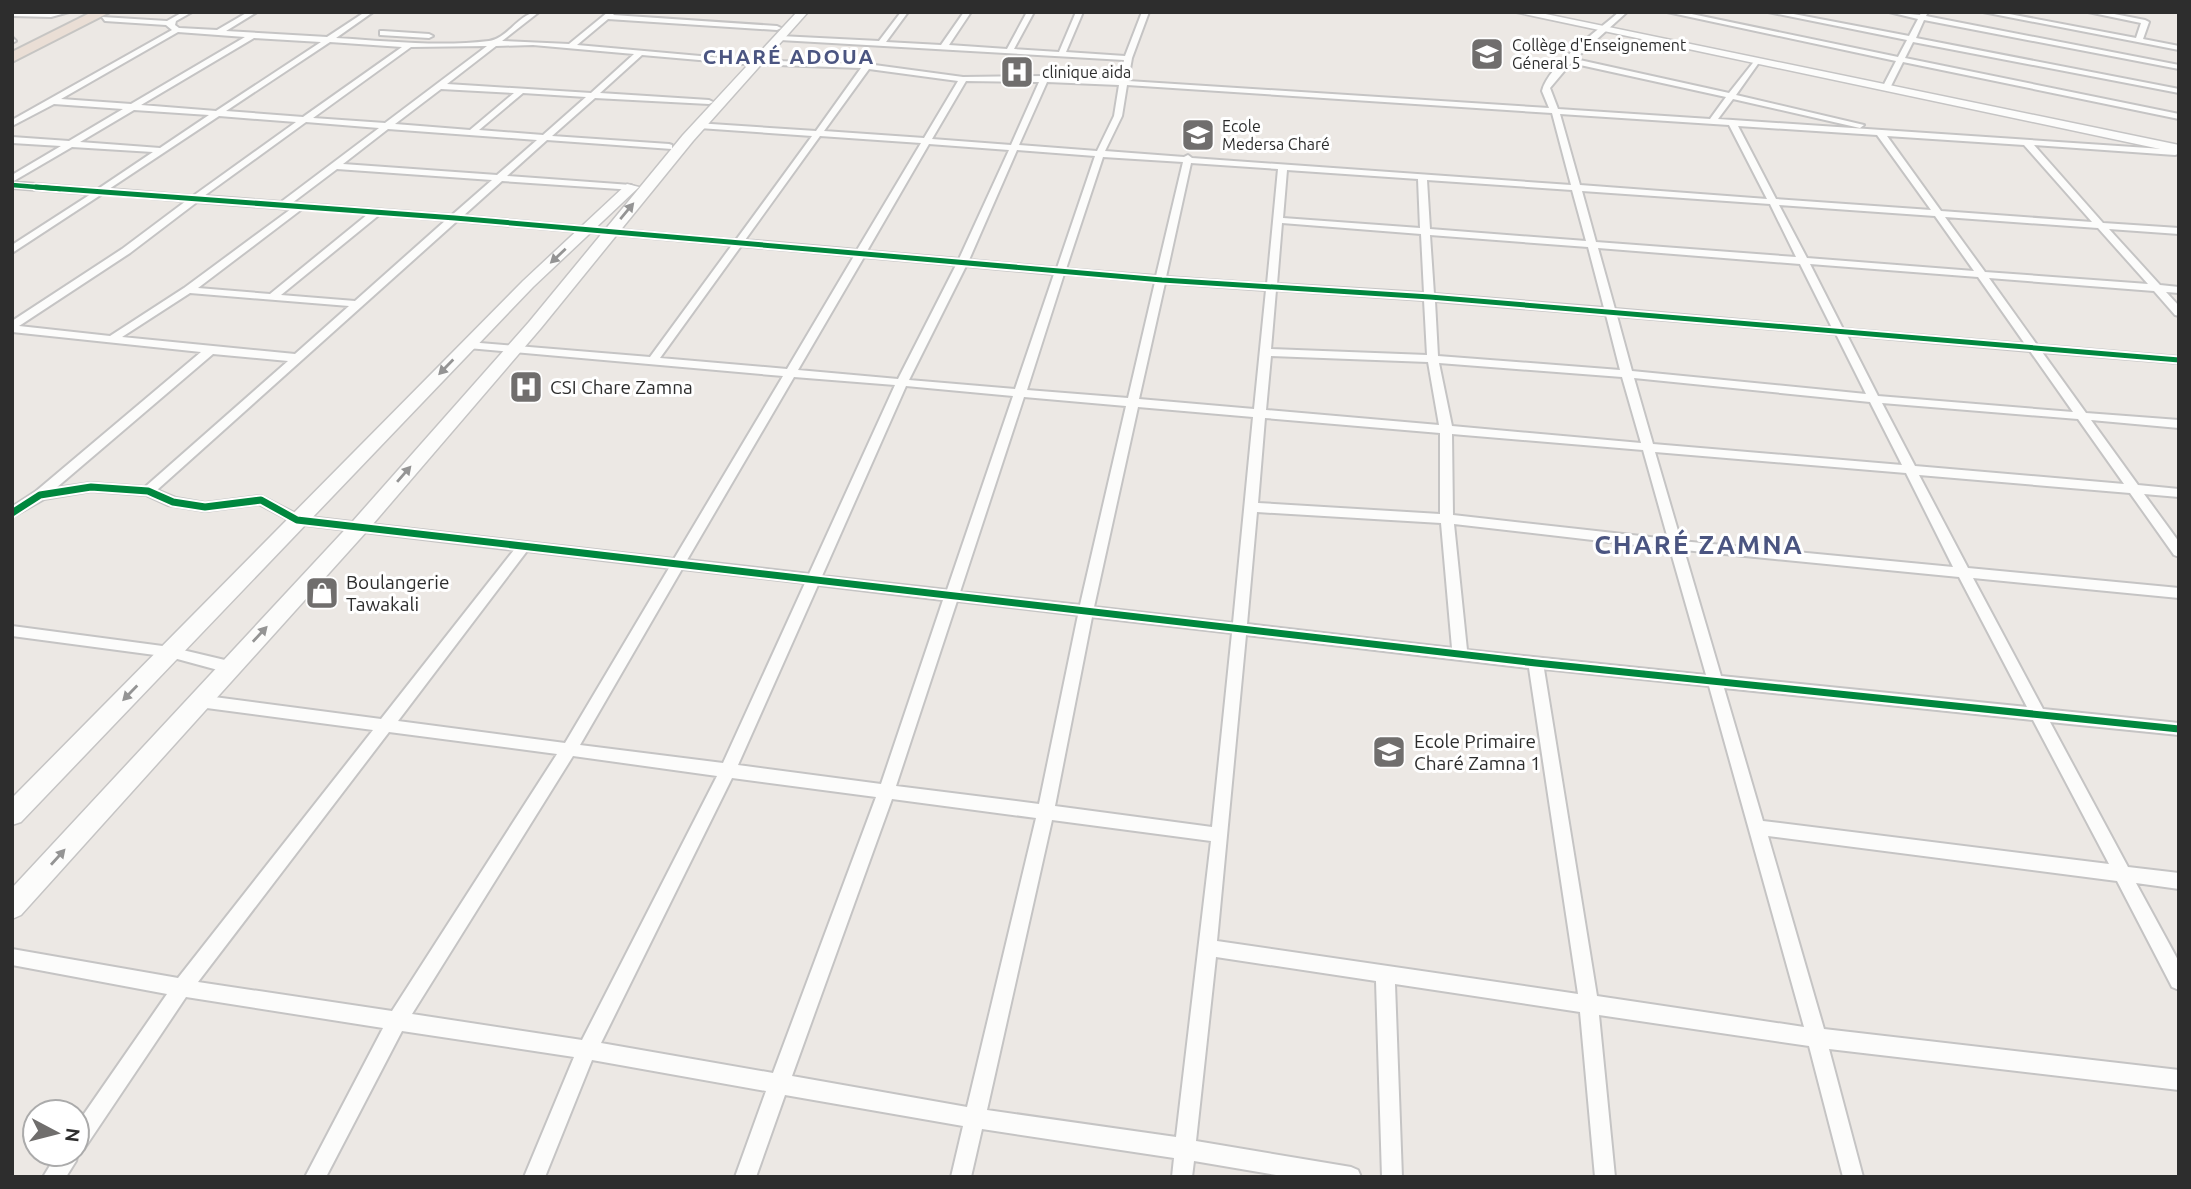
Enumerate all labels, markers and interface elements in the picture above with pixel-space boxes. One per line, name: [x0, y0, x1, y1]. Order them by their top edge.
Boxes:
school or university icon: Collège d'Enseignement Géneral 5: [1468, 35, 1506, 73]
place label: Collège d'Enseignement Géneral 5: [1512, 36, 1687, 72]
district label: CHARÉ ADOUA: [703, 44, 875, 68]
hospital icon: clinique aida: [998, 53, 1036, 91]
place label: clinique aida: [1042, 63, 1131, 81]
school or university icon: Ecole Medersa Charé: [1179, 116, 1217, 154]
place label: Ecole Medersa Charé: [1222, 117, 1330, 153]
one-way arrow: [619, 202, 635, 220]
one-way arrow: [550, 247, 567, 263]
one-way arrow: [437, 359, 454, 376]
hospital icon: CSI Chare Zamna: [507, 368, 545, 406]
place label: CSI Chare Zamna: [550, 376, 693, 398]
one-way arrow: [396, 465, 412, 483]
district label: CHARÉ ZAMNA: [1594, 529, 1804, 559]
place label: Boulangerie Tawakali: [346, 571, 449, 615]
shop icon: Boulangerie Tawakali: [303, 574, 341, 612]
one-way arrow: [252, 625, 268, 643]
one-way arrow: [122, 684, 139, 701]
place label: Ecole Primaire Charé Zamna 1: [1414, 730, 1541, 774]
school or university icon: Ecole Primaire Charé Zamna 1: [1370, 733, 1408, 771]
one-way arrow: [50, 848, 66, 866]
north arrow: [21, 1098, 91, 1168]
text: N: [61, 1127, 85, 1143]

